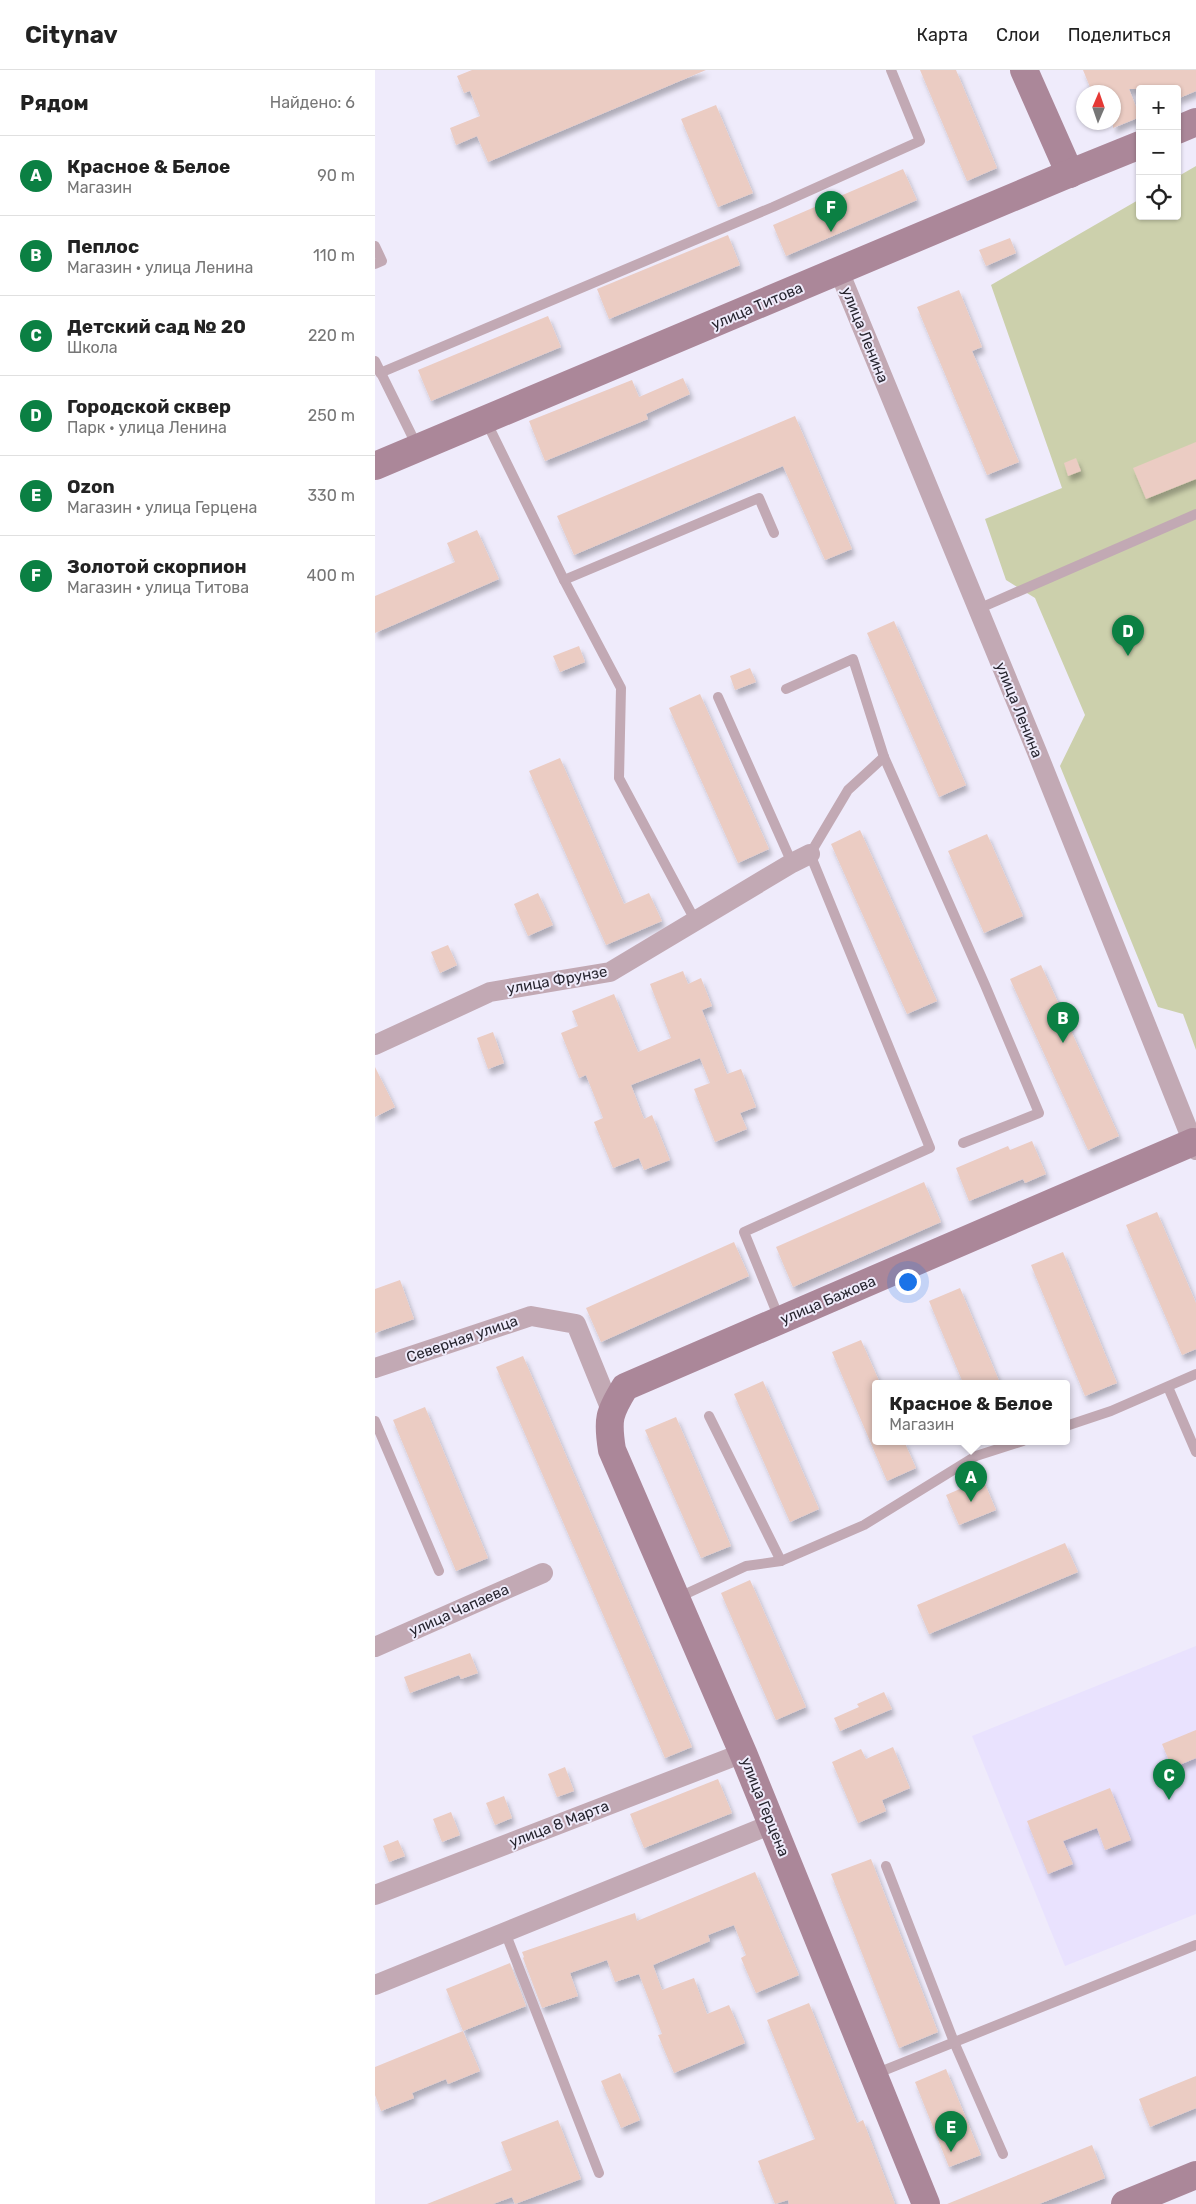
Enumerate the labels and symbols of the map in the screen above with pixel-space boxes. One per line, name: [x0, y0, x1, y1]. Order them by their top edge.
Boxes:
north arrow: [1076, 85, 1121, 130]
pin: F: [815, 191, 847, 232]
street label: улица Титова: [709, 279, 805, 333]
street label: улица Ленина: [838, 285, 892, 385]
pin: D: [1112, 615, 1144, 656]
street label: улица Ленина: [992, 660, 1046, 760]
street label: улица Фрунзе: [505, 962, 609, 998]
pin: B: [1047, 1002, 1079, 1043]
your location: [895, 1269, 921, 1295]
street label: улица Бажова: [778, 1272, 878, 1328]
street label: Северная улица: [404, 1312, 520, 1366]
pin: A: [955, 1461, 987, 1502]
street label: улица Чапаева: [406, 1580, 512, 1640]
street label: улица Герцена: [737, 1755, 793, 1859]
pin: C: [1153, 1759, 1185, 1800]
street label: улица 8 Марта: [507, 1797, 611, 1851]
pin: E: [935, 2111, 967, 2152]

